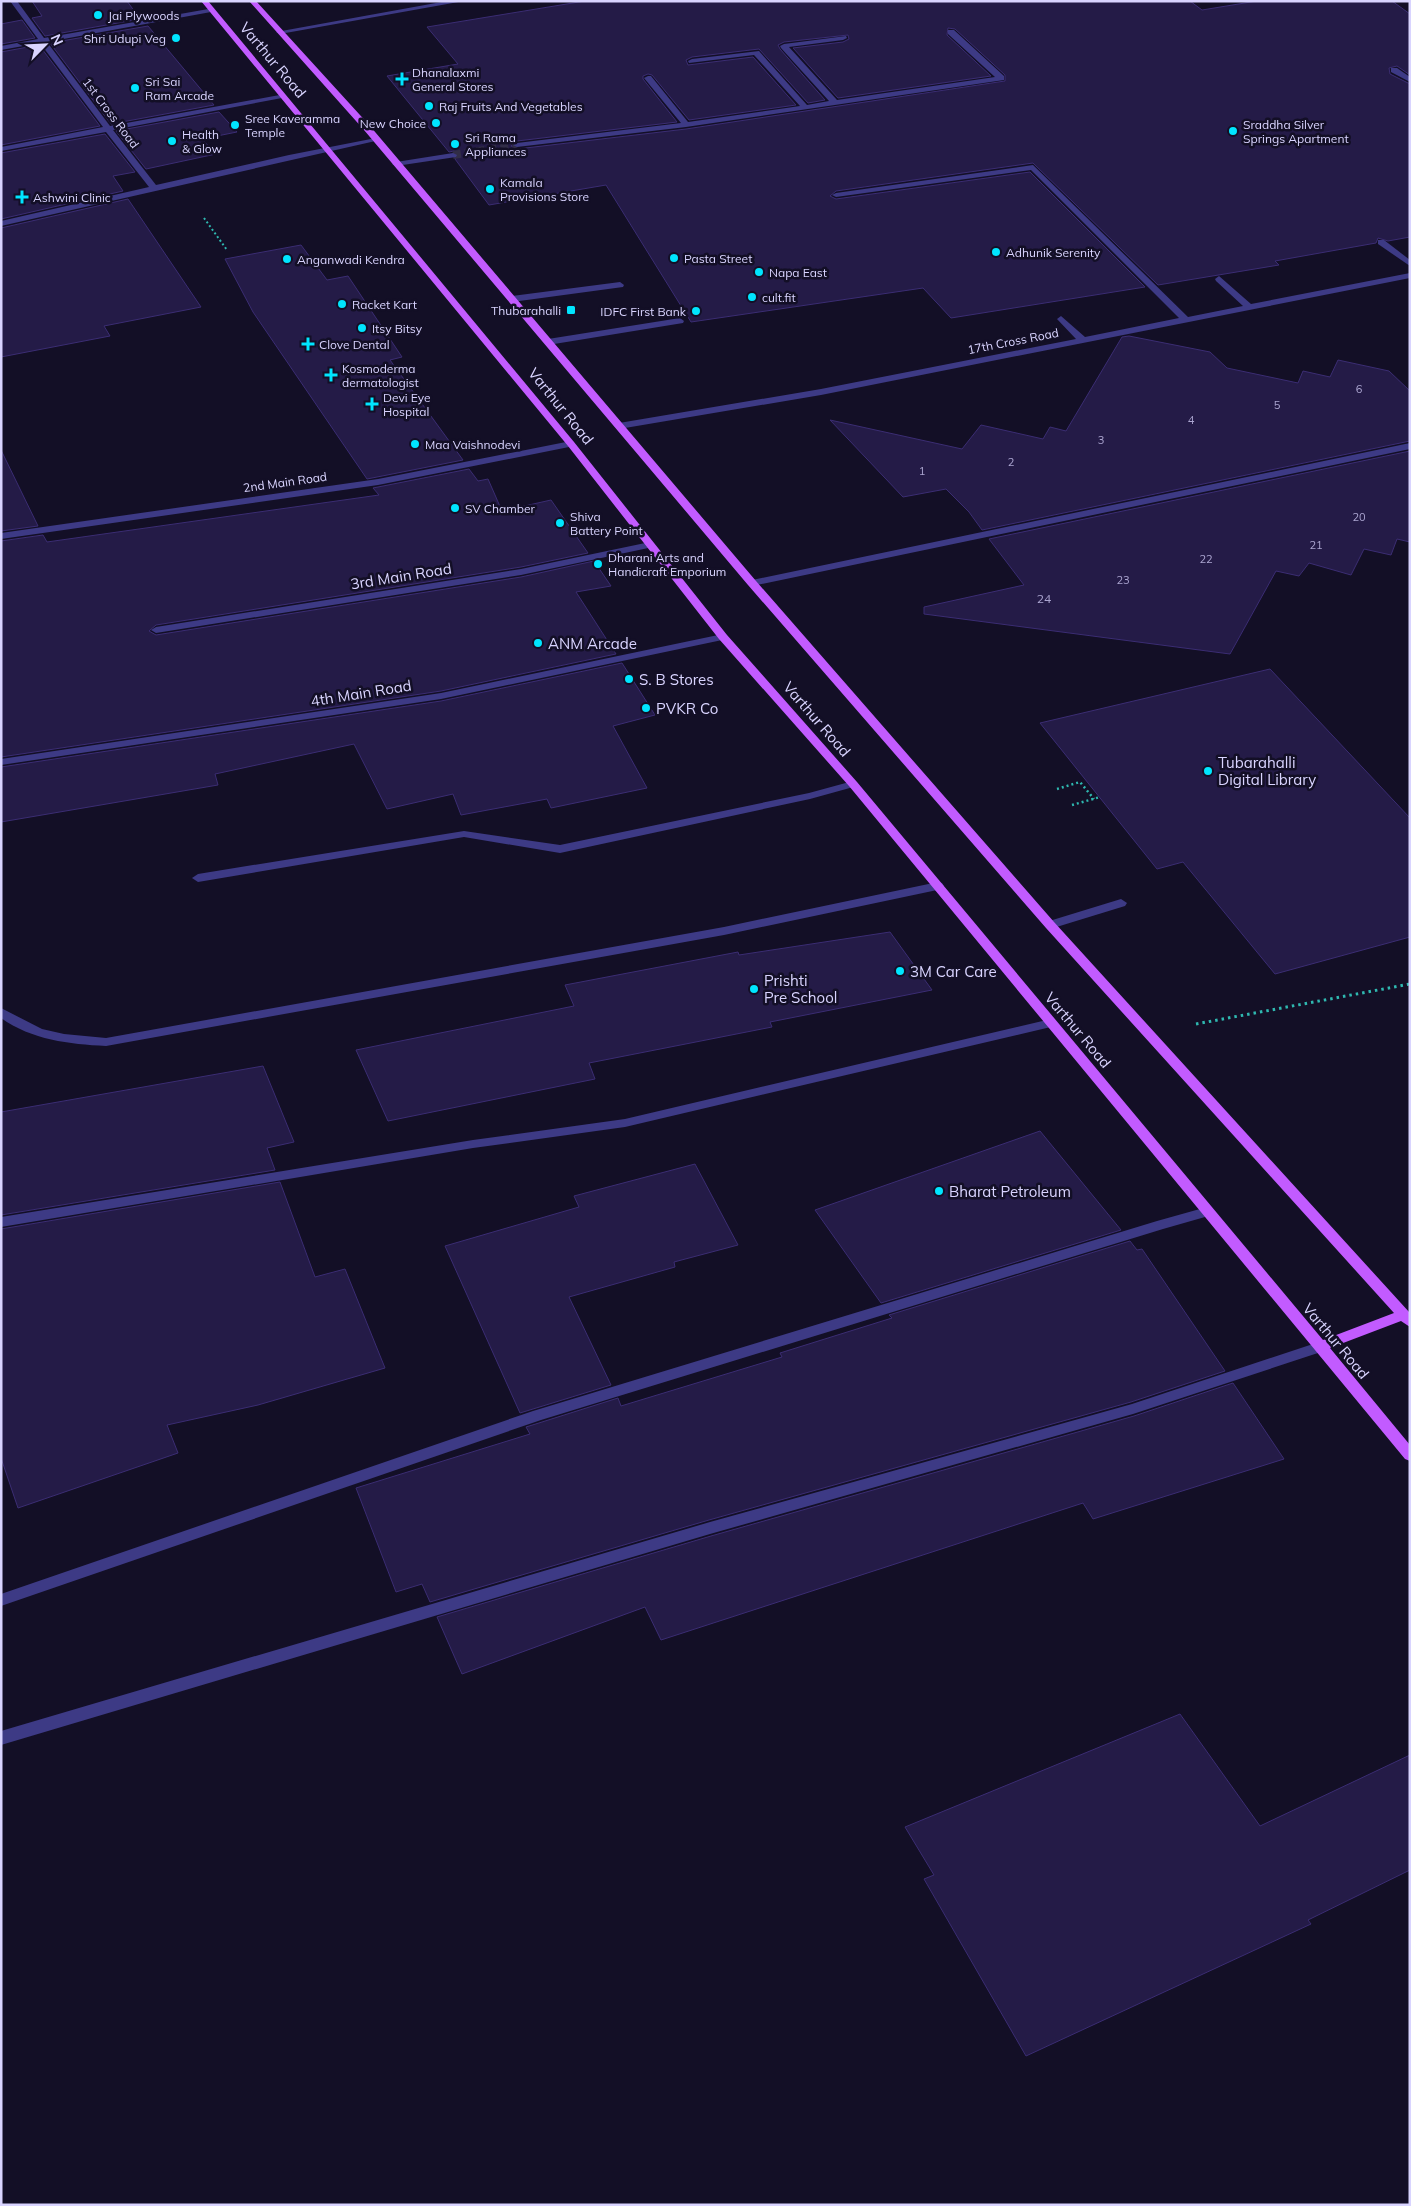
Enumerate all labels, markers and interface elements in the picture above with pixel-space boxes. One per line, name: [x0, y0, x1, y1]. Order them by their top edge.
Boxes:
place label: Jai Plywoods: [108, 8, 180, 23]
marker: Jai Plywoods: [92, 9, 104, 21]
street label: Varthur Road: [236, 18, 310, 102]
north arrow: [20, 20, 70, 70]
text: N: [47, 31, 67, 48]
place label: Shri Udupi Veg: [84, 31, 166, 46]
marker: Shri Udupi Veg: [170, 32, 182, 44]
place label: Dhanalaxmi General Stores: [412, 65, 494, 94]
marker: Dhanalaxmi General Stores: [396, 73, 408, 85]
place label: Sri Sai Ram Arcade: [145, 74, 214, 103]
street label: 1st Cross Road: [80, 75, 142, 151]
marker: Sri Sai Ram Arcade: [129, 82, 141, 94]
place label: Raj Fruits And Vegetables: [439, 99, 583, 114]
marker: Raj Fruits And Vegetables: [423, 100, 435, 112]
place label: Sree Kaveramma Temple: [245, 111, 340, 140]
place label: New Choice: [360, 116, 426, 131]
marker: New Choice: [430, 117, 442, 129]
place label: Sraddha Silver Springs Apartment: [1243, 117, 1349, 146]
marker: Sree Kaveramma Temple: [229, 119, 241, 131]
marker: Sraddha Silver Springs Apartment: [1227, 125, 1239, 137]
place label: Health & Glow: [182, 127, 223, 156]
place label: Sri Rama Appliances: [465, 130, 527, 159]
marker: Health & Glow: [166, 135, 178, 147]
marker: Sri Rama Appliances: [449, 138, 461, 150]
place label: Kamala Provisions Store: [500, 175, 589, 204]
marker: Kamala Provisions Store: [484, 183, 496, 195]
marker: Ashwini Clinic: [15, 190, 29, 204]
place label: Ashwini Clinic: [33, 190, 111, 205]
place label: Adhunik Serenity: [1006, 245, 1101, 260]
marker: Adhunik Serenity: [990, 246, 1002, 258]
place label: Pasta Street: [684, 251, 752, 266]
place label: Anganwadi Kendra: [297, 252, 405, 267]
marker: Pasta Street: [668, 252, 680, 264]
marker: Anganwadi Kendra: [281, 253, 293, 265]
place label: Napa East: [769, 265, 827, 280]
marker: Napa East: [753, 266, 765, 278]
place label: cult.fit: [762, 290, 796, 305]
marker: cult.fit: [746, 291, 758, 303]
place label: Racket Kart: [352, 297, 417, 312]
marker: Racket Kart: [336, 298, 348, 310]
place label: Thubarahalli: [491, 303, 561, 318]
marker: Thubarahalli: [565, 304, 577, 316]
place label: IDFC First Bank: [600, 304, 687, 319]
marker: IDFC First Bank: [690, 305, 702, 317]
place label: Itsy Bitsy: [372, 321, 423, 336]
marker: Itsy Bitsy: [356, 322, 368, 334]
street label: 17th Cross Road: [966, 325, 1060, 357]
marker: Clove Dental: [301, 337, 315, 351]
place label: Clove Dental: [319, 337, 390, 352]
place label: Kosmoderma dermatologist: [342, 361, 419, 390]
street label: Varthur Road: [524, 364, 598, 448]
marker: Kosmoderma dermatologist: [324, 368, 338, 382]
house number: 6: [1356, 382, 1363, 396]
place label: Devi Eye Hospital: [383, 390, 431, 419]
marker: Devi Eye Hospital: [365, 397, 379, 411]
house number: 5: [1274, 398, 1281, 412]
house number: 4: [1188, 413, 1195, 427]
house number: 3: [1098, 433, 1104, 447]
place label: Maa Vaishnodevi: [425, 437, 520, 452]
marker: Maa Vaishnodevi: [409, 438, 421, 450]
house number: 2: [1008, 455, 1015, 469]
house number: 1: [919, 464, 925, 478]
street label: 2nd Main Road: [242, 469, 328, 495]
place label: SV Chamber: [465, 501, 536, 516]
marker: SV Chamber: [449, 502, 461, 514]
place label: Shiva Battery Point: [570, 509, 643, 538]
house number: 20: [1352, 510, 1366, 524]
marker: Shiva Battery Point: [554, 517, 566, 529]
house number: 21: [1309, 538, 1323, 552]
place label: Dharani Arts and Handicraft Emporium: [608, 550, 726, 579]
house number: 22: [1199, 552, 1213, 566]
marker: Dharani Arts and Handicraft Emporium: [592, 558, 604, 570]
street label: 3rd Main Road: [349, 559, 453, 593]
house number: 23: [1116, 573, 1130, 587]
house number: 24: [1037, 591, 1051, 606]
place label: ANM Arcade: [548, 634, 637, 653]
marker: ANM Arcade: [532, 637, 544, 649]
place label: S. B Stores: [639, 670, 714, 689]
marker: S. B Stores: [623, 673, 635, 685]
street label: 4th Main Road: [309, 676, 413, 710]
street label: Varthur Road: [779, 678, 855, 760]
place label: PVKR Co: [656, 699, 718, 718]
marker: PVKR Co: [640, 702, 652, 714]
place label: Tubarahalli Digital Library: [1218, 753, 1316, 789]
marker: Tubarahalli Digital Library: [1202, 765, 1214, 777]
place label: 3M Car Care: [910, 962, 997, 981]
marker: 3M Car Care: [894, 965, 906, 977]
place label: Prishti Pre School: [764, 971, 837, 1007]
marker: Prishti Pre School: [748, 983, 760, 995]
street label: Varthur Road: [1041, 988, 1115, 1072]
place label: Bharat Petroleum: [949, 1182, 1071, 1201]
marker: Bharat Petroleum: [933, 1185, 945, 1197]
street label: Varthur Road: [1299, 1299, 1373, 1383]

